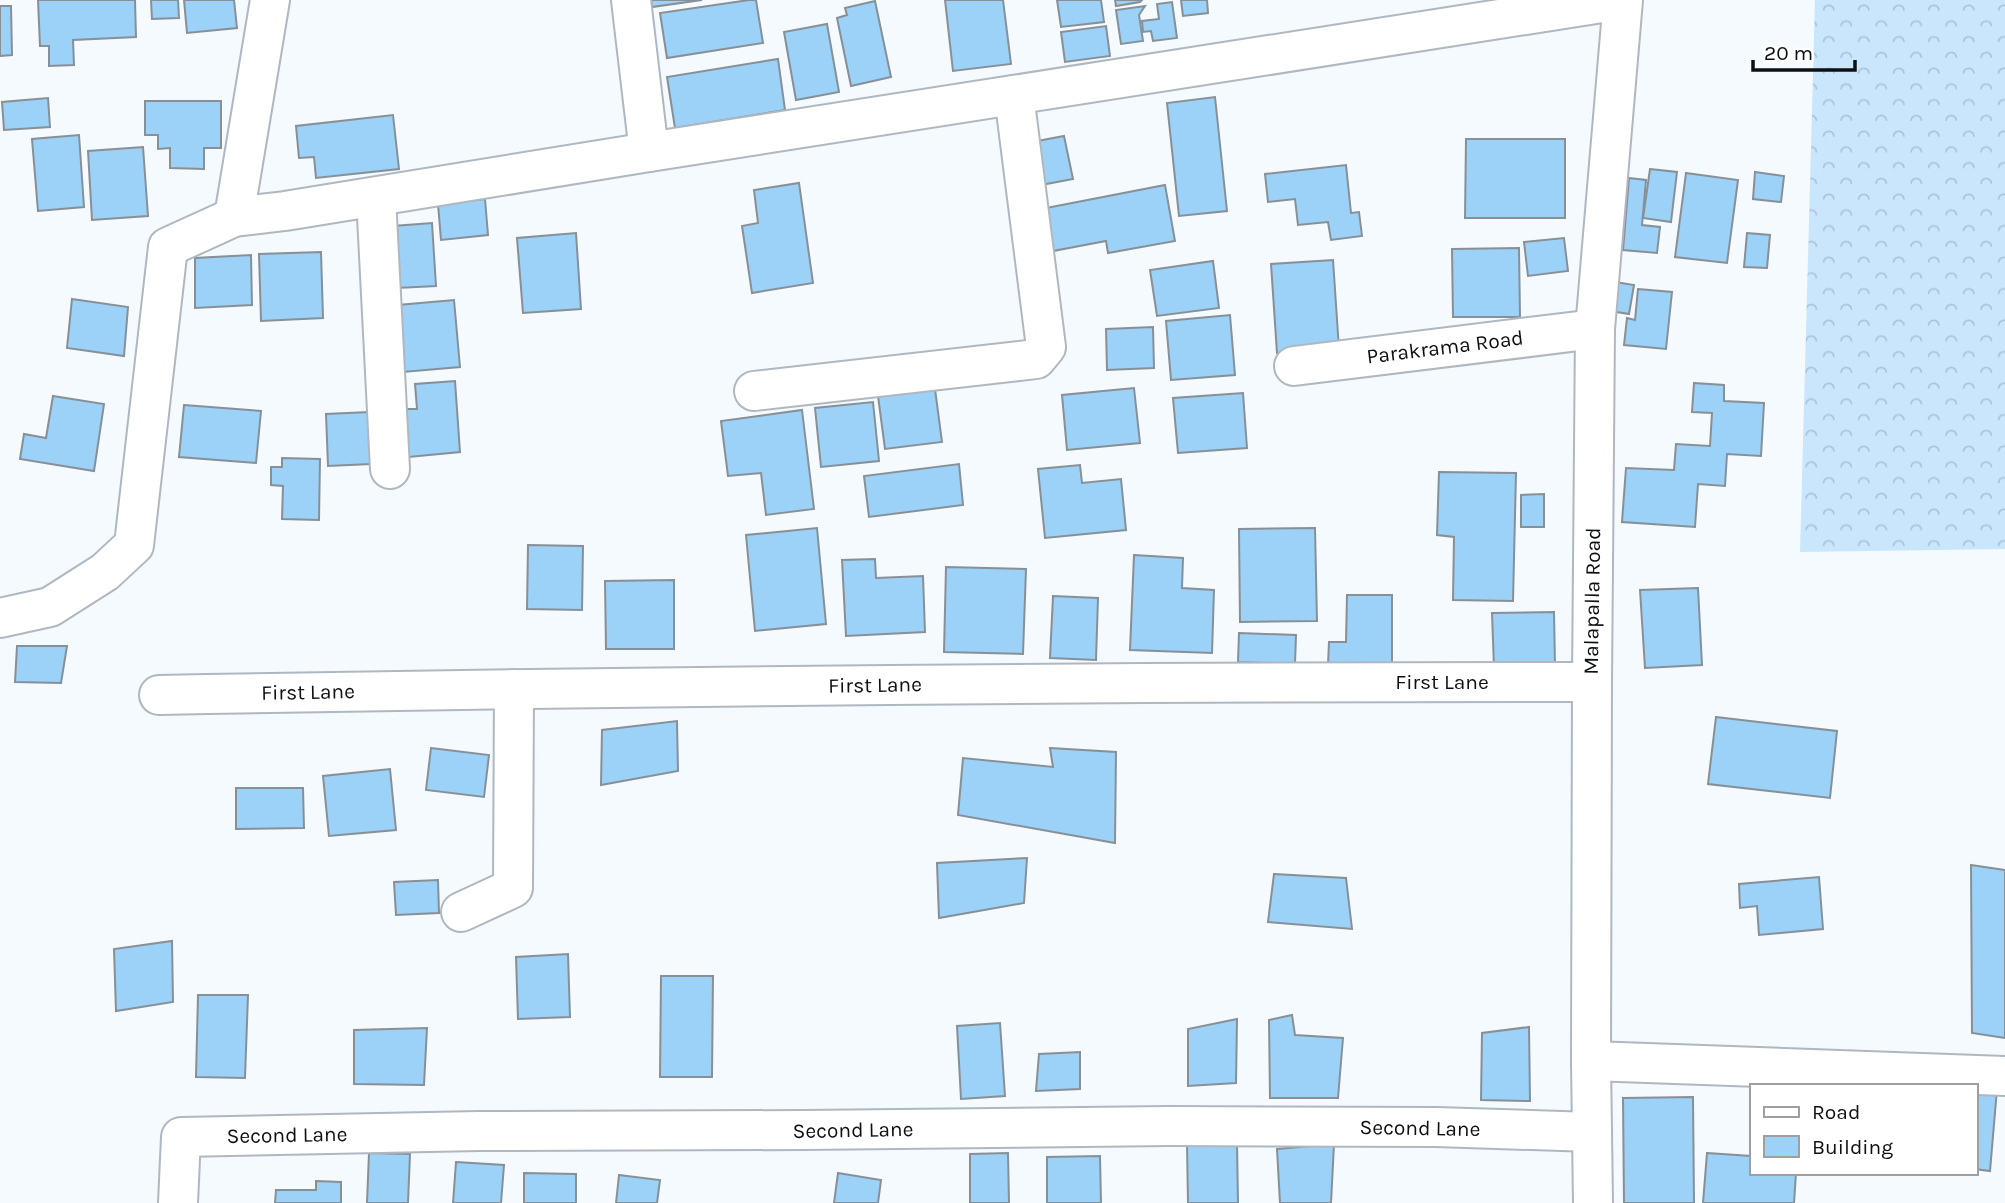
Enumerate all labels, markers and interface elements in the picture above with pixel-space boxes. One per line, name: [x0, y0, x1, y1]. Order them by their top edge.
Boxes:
scale bar: [1753, 28, 1854, 72]
text: 20 m: [1764, 41, 1813, 65]
street label: Parakrama Road: [1365, 325, 1525, 369]
street label: Malapalla Road: [1579, 527, 1605, 675]
street label: First Lane: [1395, 670, 1489, 694]
street label: First Lane: [828, 672, 922, 698]
street label: First Lane: [261, 679, 355, 705]
legend: [1750, 1084, 1977, 1175]
text: Road: [1812, 1100, 1860, 1124]
street label: Second Lane: [1359, 1115, 1481, 1141]
street label: Second Lane: [792, 1117, 914, 1143]
street label: Second Lane: [226, 1122, 348, 1148]
text: Building: [1812, 1135, 1893, 1159]

